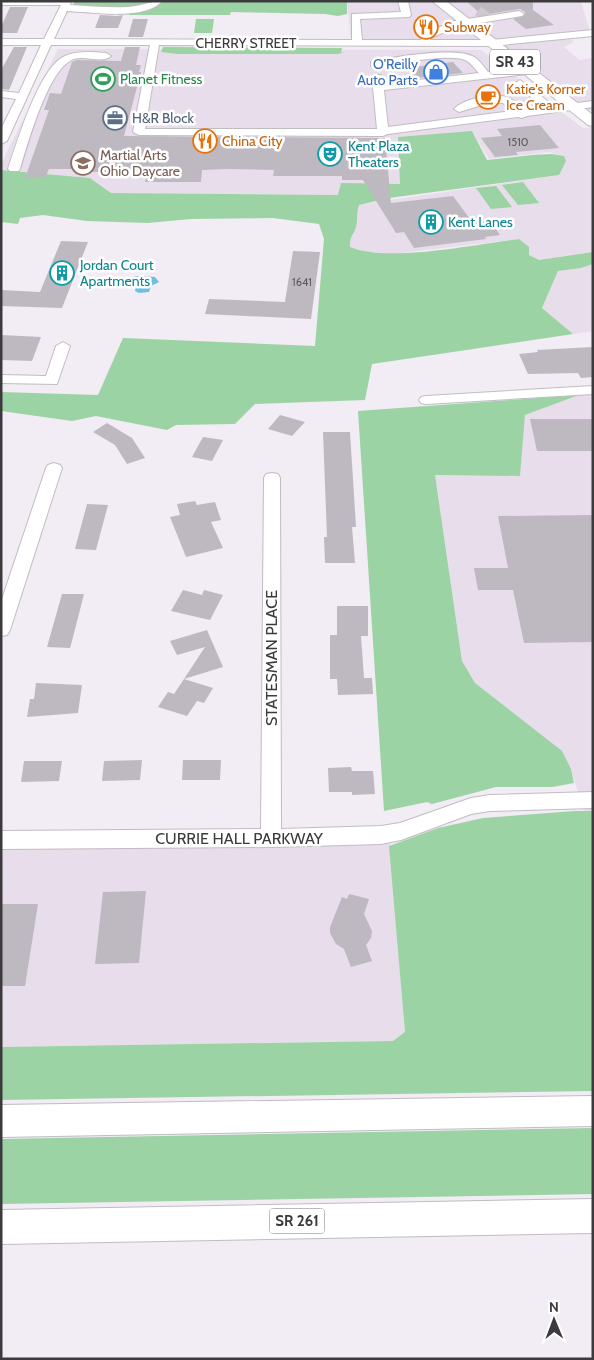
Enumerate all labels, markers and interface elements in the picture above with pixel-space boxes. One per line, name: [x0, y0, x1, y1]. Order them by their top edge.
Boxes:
restaurant icon: Subway: [413, 14, 439, 40]
place label: Subway: [444, 18, 491, 36]
street label: CHERRY STREET: [195, 34, 297, 52]
road number: SR 43: [490, 50, 540, 74]
place label: O'Reilly Auto Parts: [357, 55, 418, 89]
shop icon: O'Reilly Auto Parts: [423, 59, 449, 85]
sports icon: Planet Fitness: [90, 66, 116, 92]
place label: Planet Fitness: [120, 70, 203, 88]
place label: Katie's Korner Ice Cream: [506, 80, 586, 114]
cafe icon: Katie's Korner Ice Cream: [475, 84, 501, 110]
office icon: H&R Block: [102, 105, 128, 131]
place label: H&R Block: [132, 109, 195, 127]
restaurant icon: China City: [192, 128, 218, 154]
place label: China City: [222, 132, 283, 150]
house number: 1510: [508, 135, 529, 149]
place label: Kent Plaza Theaters: [348, 137, 410, 171]
theatre icon: Kent Plaza Theaters: [317, 141, 343, 167]
place label: Martial Arts Ohio Daycare: [100, 146, 180, 180]
school or university icon: Martial Arts Ohio Daycare: [70, 150, 96, 176]
building icon: Kent Lanes: [418, 209, 444, 235]
place label: Kent Lanes: [448, 213, 513, 231]
place label: Jordan Court Apartments: [79, 256, 154, 290]
building icon: Jordan Court Apartments: [49, 260, 75, 286]
house number: 1641: [292, 275, 312, 289]
street label: STATESMAN PLACE: [262, 590, 281, 726]
street label: CURRIE HALL PARKWAY: [155, 829, 324, 848]
road number: SR 261: [270, 1208, 324, 1234]
north arrow: [529, 1295, 579, 1345]
text: N: [549, 1298, 559, 1316]

